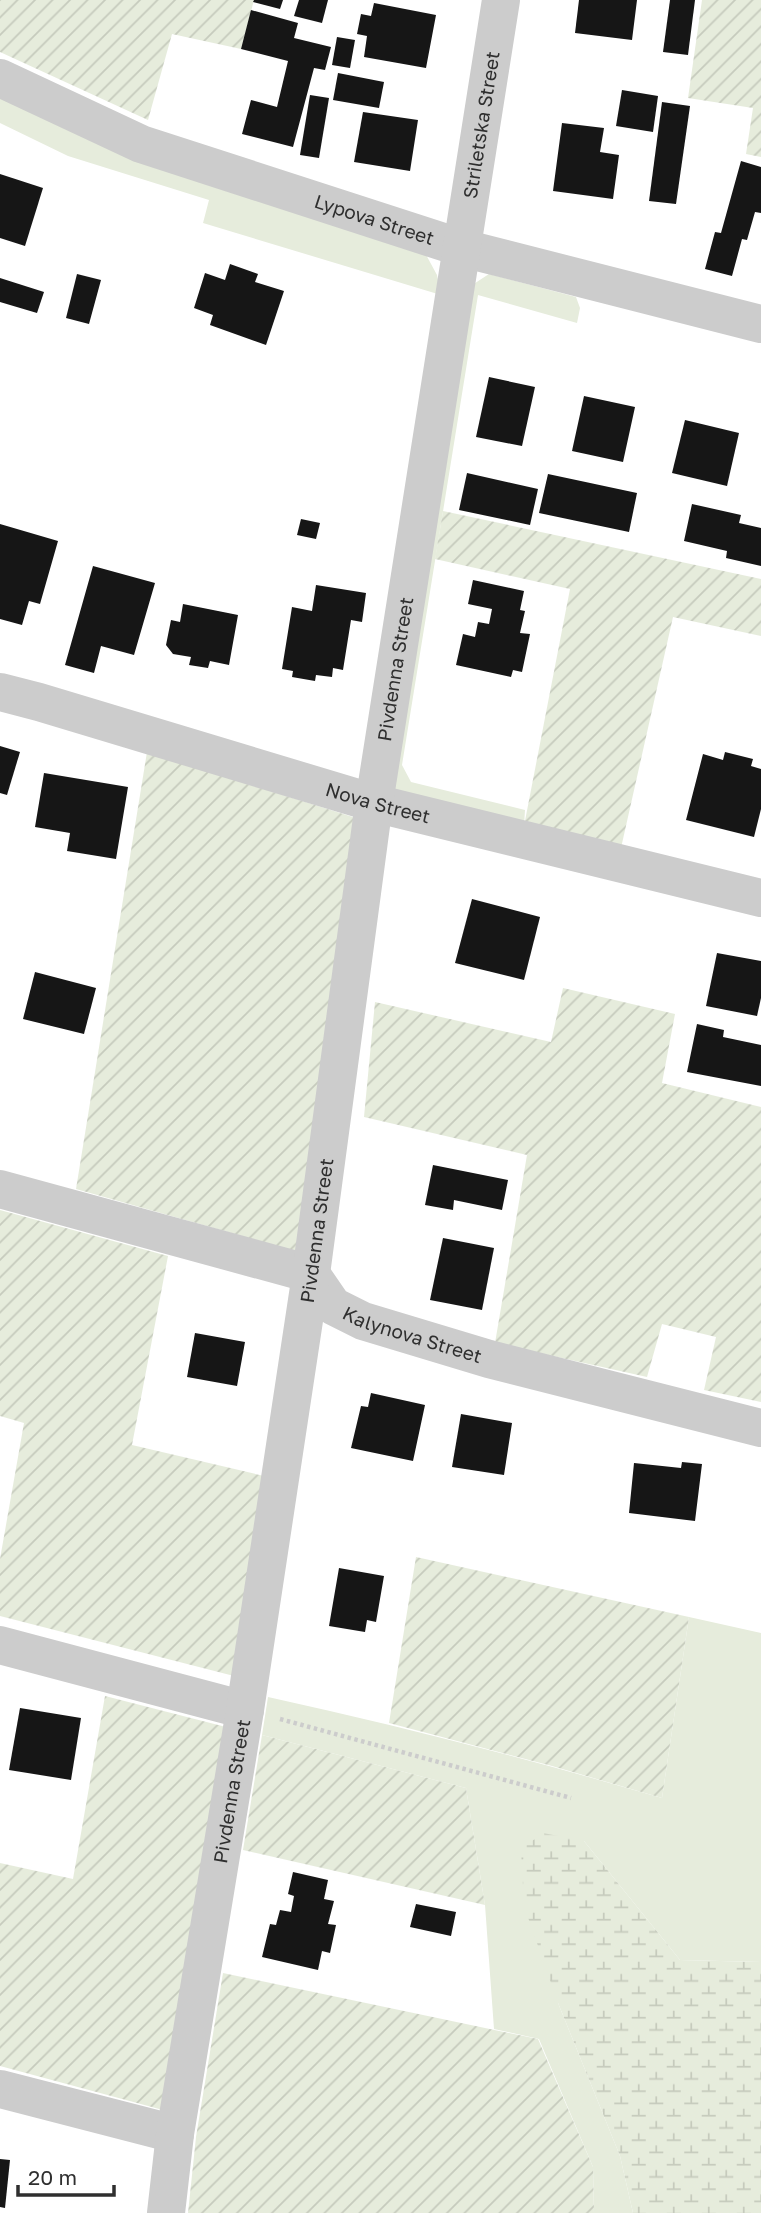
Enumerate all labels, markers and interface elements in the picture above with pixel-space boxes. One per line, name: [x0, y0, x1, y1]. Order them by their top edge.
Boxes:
street label: Striletska Street: [458, 49, 504, 200]
street label: Lypova Street: [312, 189, 437, 249]
street label: Pivdenna Street: [372, 595, 417, 743]
street label: Nova Street: [323, 777, 433, 827]
street label: Pivdenna Street: [295, 1157, 337, 1304]
street label: Kalynova Street: [339, 1301, 485, 1367]
street label: Pivdenna Street: [208, 1717, 254, 1865]
scale bar: [18, 2154, 114, 2198]
text: 20 m: [28, 2164, 77, 2190]

